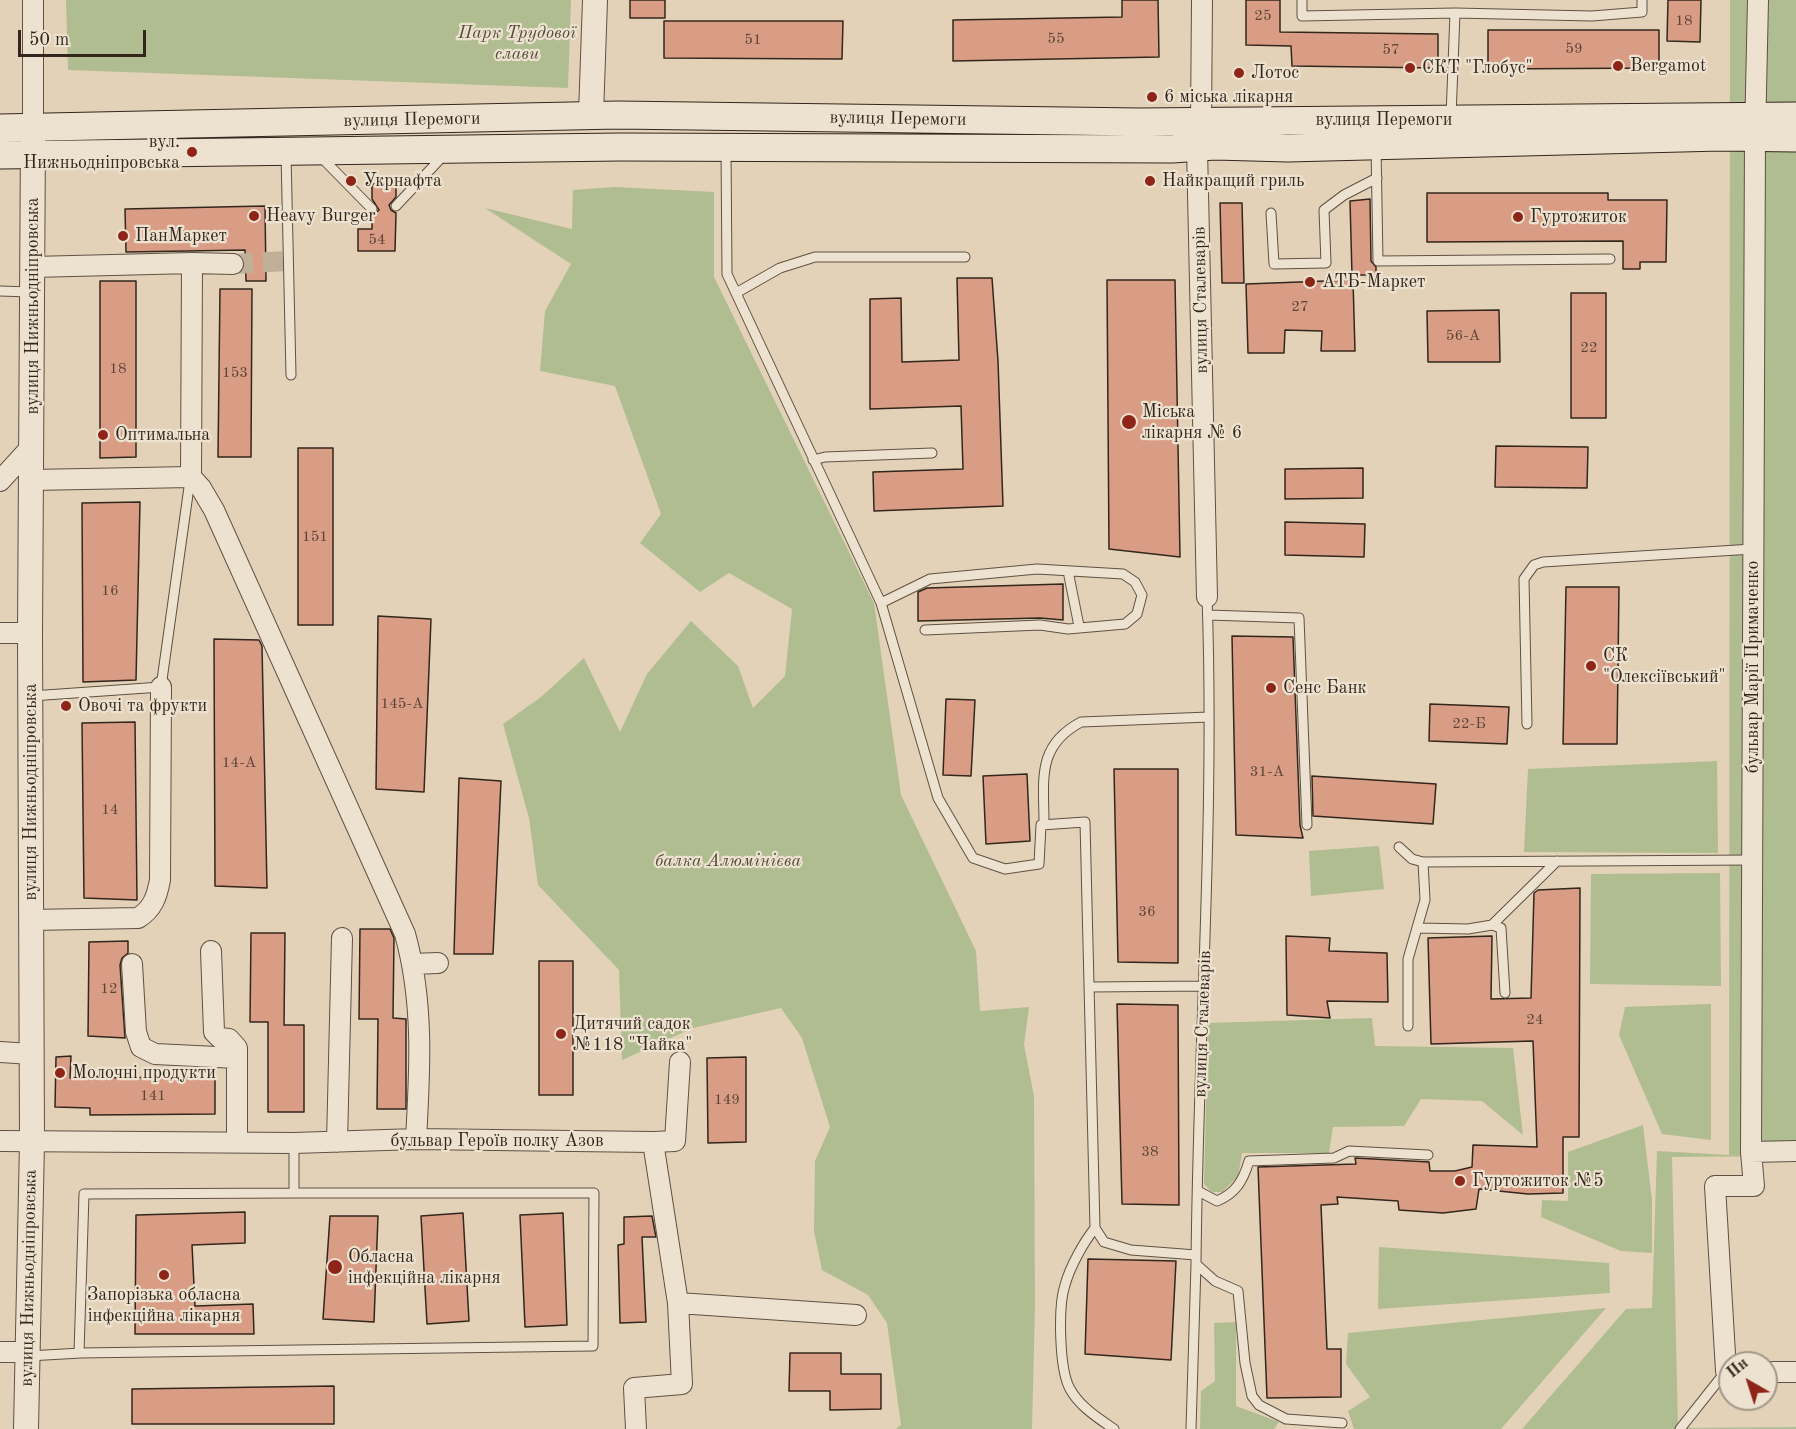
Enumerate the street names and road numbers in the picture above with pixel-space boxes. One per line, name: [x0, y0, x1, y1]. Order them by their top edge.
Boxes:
street label: вулиця Перемоги: [829, 107, 967, 131]
street label: вулиця Перемоги: [343, 108, 481, 132]
street label: вулиця Перемоги: [1315, 109, 1453, 131]
street label: вулиця Нижньодніпровська: [22, 197, 44, 415]
street label: вулиця Сталеварів: [1189, 226, 1213, 374]
street label: бульвар Марії Примаченко: [1742, 561, 1764, 773]
street label: вулиця Нижньодніпровська: [20, 683, 42, 901]
street label: вулиця Сталеварів: [1190, 950, 1216, 1098]
street label: бульвар Героїв полку Азов: [390, 1130, 604, 1152]
street label: вулиця Нижньодніпровська: [16, 1169, 42, 1387]

